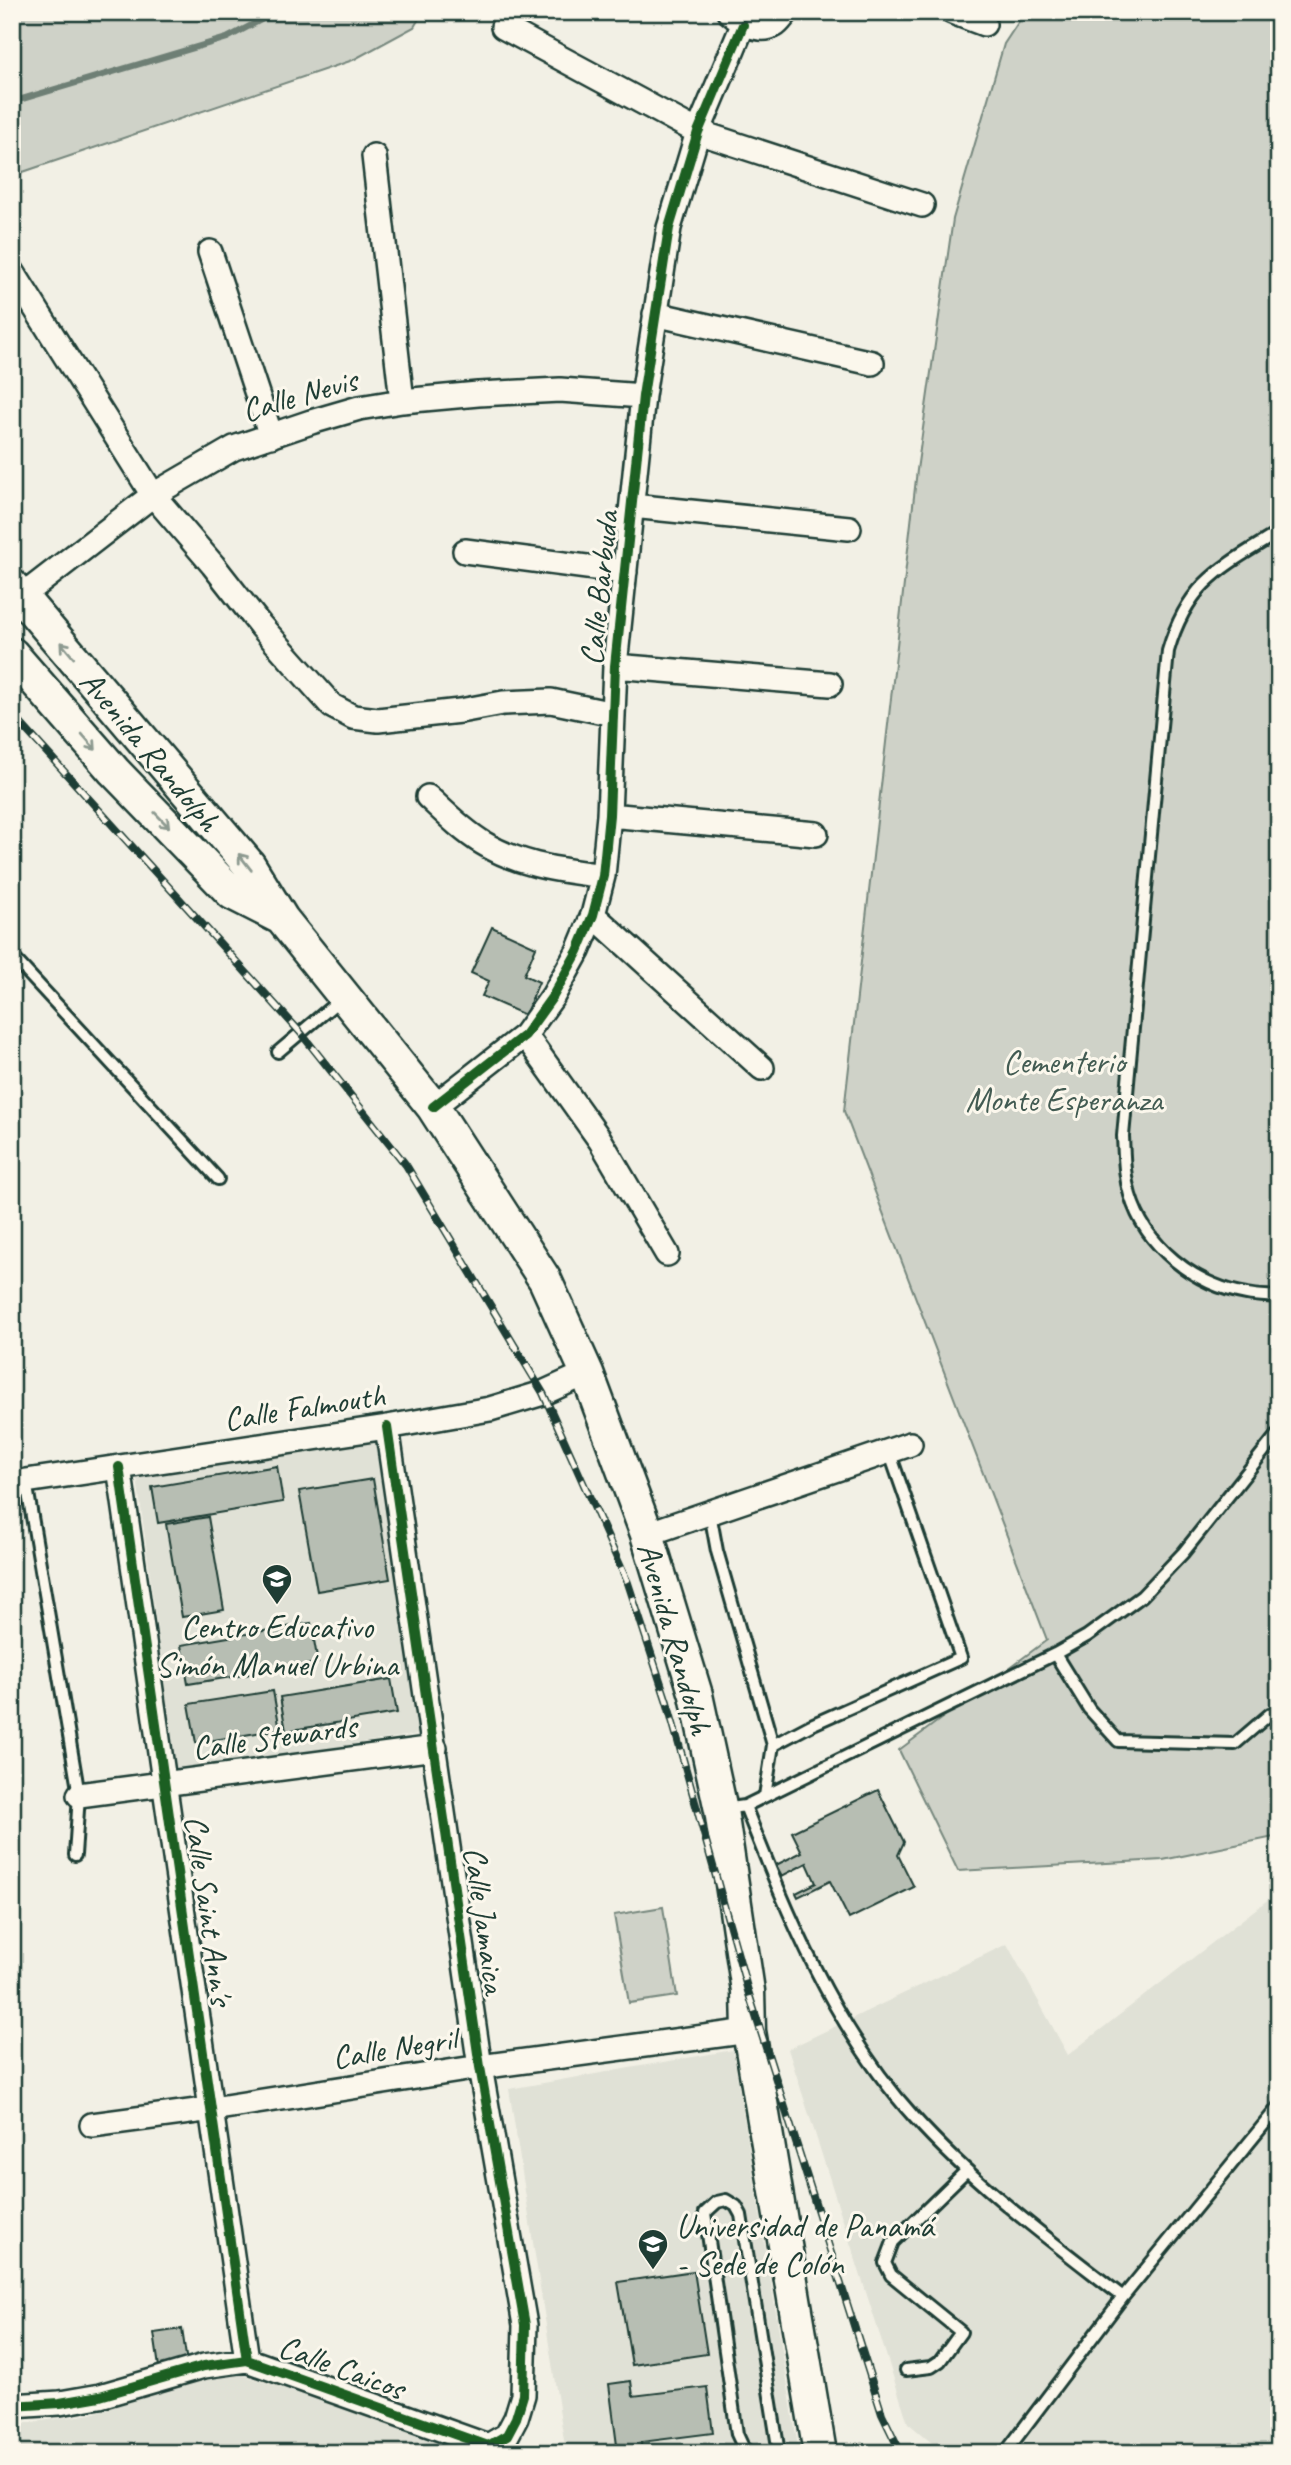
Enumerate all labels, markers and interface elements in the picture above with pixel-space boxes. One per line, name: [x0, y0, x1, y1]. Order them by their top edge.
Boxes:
street label: Calle Nevis: [237, 358, 364, 431]
street label: Calle Barbuda: [570, 507, 628, 667]
one-way arrow: [59, 642, 75, 660]
street label: Avenida Randolph: [71, 661, 231, 841]
one-way arrow: [81, 733, 97, 751]
one-way arrow: [153, 811, 170, 828]
one-way arrow: [237, 853, 252, 871]
park label: Cementerio Monte Esperanza: [966, 1041, 1164, 1121]
street label: Calle Falmouth: [221, 1373, 389, 1440]
street label: Avenida Randolph: [628, 1537, 723, 1741]
school or university icon: Centro Educativo Simón Manuel Urbina: [260, 1562, 294, 1606]
place label: Centro Educativo Simón Manuel Urbina: [156, 1606, 400, 1686]
street label: Calle Stewards: [189, 1704, 362, 1769]
street label: Calle Saint Ann's: [175, 1813, 243, 2010]
street label: Calle Jamaica: [454, 1844, 516, 1999]
street label: Calle Negril: [329, 2017, 464, 2078]
place label: Universidad de Panamá - Sede de Colón: [676, 2205, 937, 2285]
school or university icon: Universidad de Panamá - Sede de Colón: [636, 2227, 670, 2271]
street label: Calle Caicos: [273, 2325, 413, 2410]

